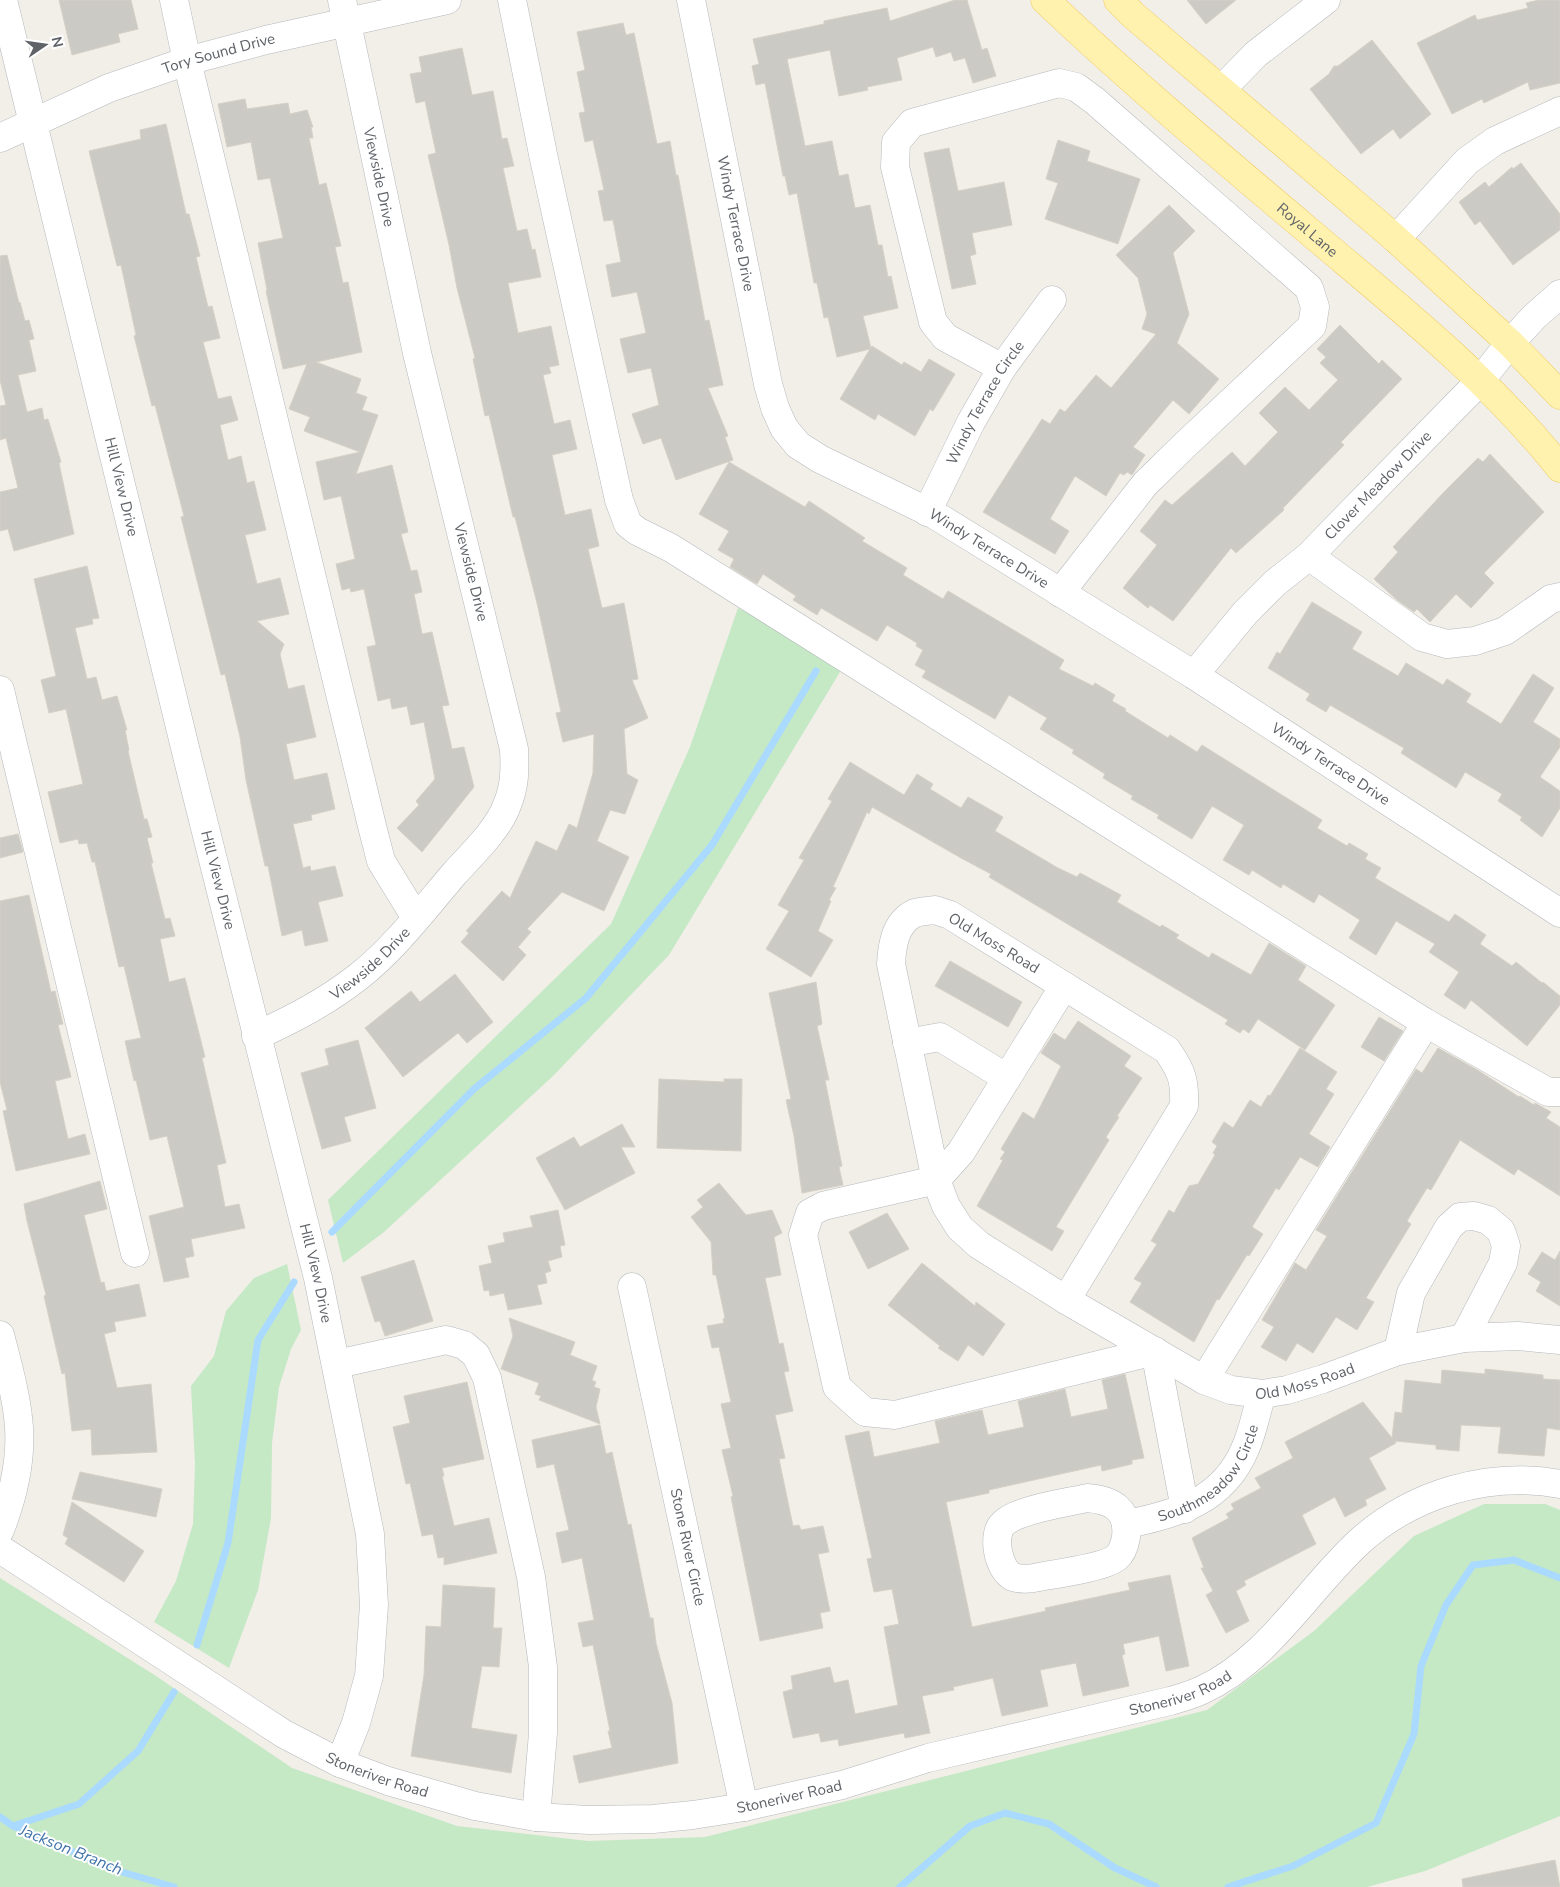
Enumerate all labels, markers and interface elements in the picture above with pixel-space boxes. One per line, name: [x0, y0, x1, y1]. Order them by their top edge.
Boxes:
north arrow: [20, 20, 70, 70]
street label: Tory Sound Drive: [159, 28, 277, 79]
text: N: [47, 35, 68, 49]
street label: Viewside Drive: [359, 125, 399, 229]
street label: Windy Terrace Drive: [712, 154, 759, 293]
street label: Royal Lane: [1273, 198, 1342, 262]
street label: Windy Terrace Circle: [942, 337, 1029, 468]
street label: Clover Meadow Drive: [1320, 426, 1436, 544]
street label: Hill View Drive: [100, 435, 143, 538]
street label: Windy Terrace Drive: [925, 504, 1053, 593]
street label: Viewside Drive: [449, 520, 493, 623]
street label: Windy Terrace Drive: [1267, 718, 1394, 810]
street label: Hill View Drive: [196, 828, 240, 932]
street label: Old Moss Road: [945, 908, 1043, 978]
street label: Viewside Drive: [325, 923, 415, 1005]
street label: Hill View Drive: [295, 1221, 337, 1325]
street label: Old Moss Road: [1254, 1358, 1357, 1404]
street label: Southmeadow Circle: [1155, 1422, 1263, 1527]
street label: Stone River Circle: [666, 1486, 710, 1608]
street label: Stoneriver Road: [1127, 1666, 1235, 1720]
street label: Stoneriver Road: [322, 1747, 431, 1802]
street label: Stoneriver Road: [735, 1775, 844, 1818]
water label: Jackson Branch: [15, 1819, 126, 1881]

